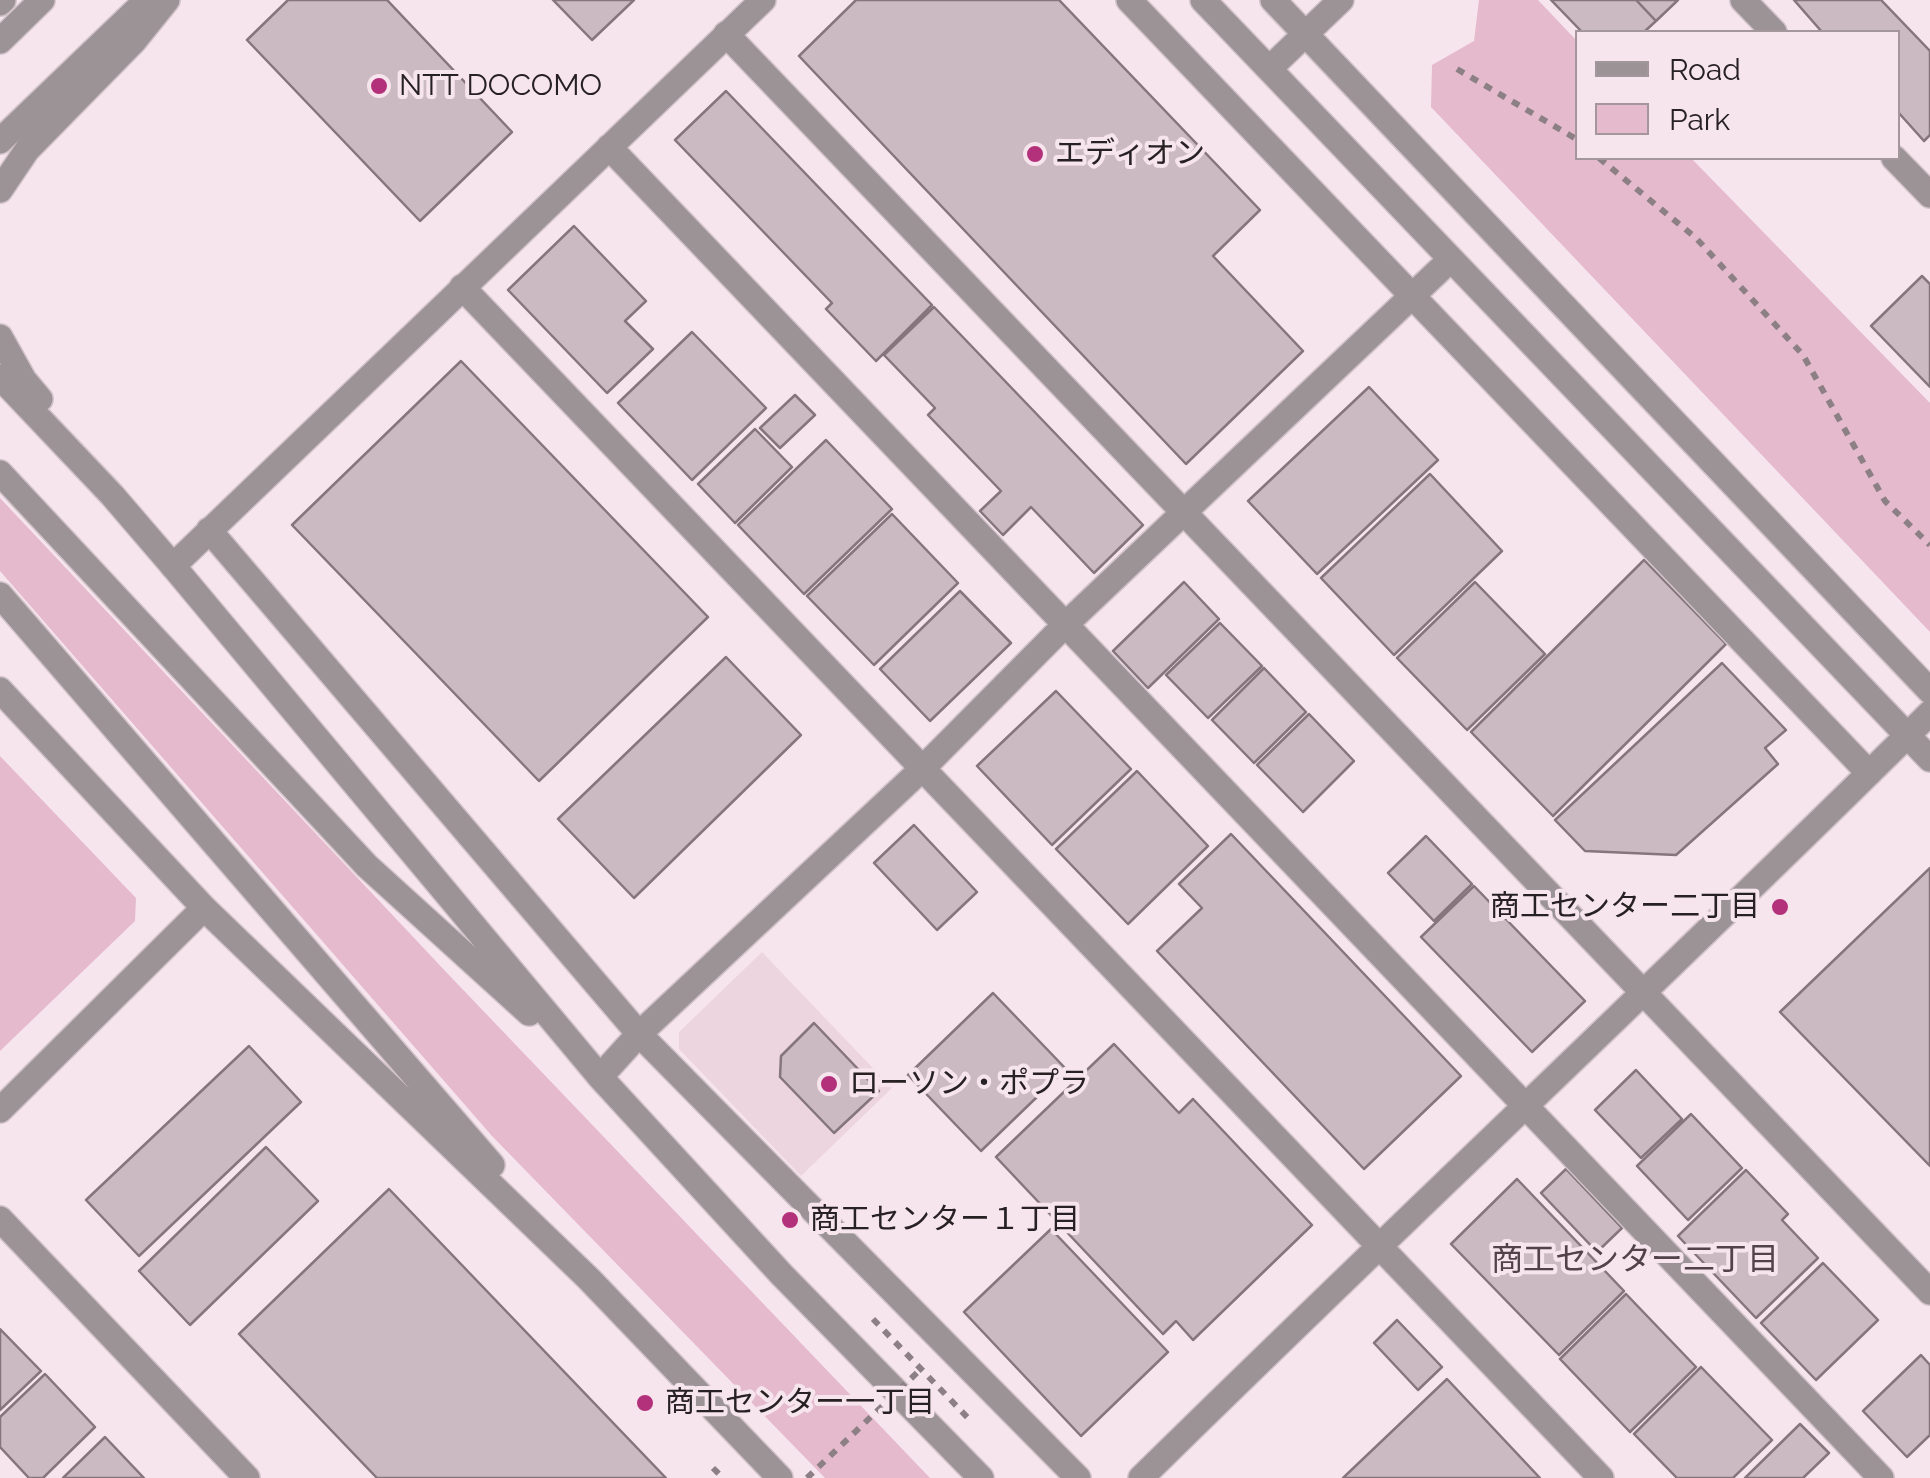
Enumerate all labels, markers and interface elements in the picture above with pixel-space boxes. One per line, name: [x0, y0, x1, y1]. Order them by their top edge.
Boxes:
legend: [1575, 30, 1900, 160]
text: Road: [1669, 52, 1741, 87]
place label: NTT DOCOMO: [399, 68, 602, 104]
marker: NTT DOCOMO: [368, 75, 390, 97]
text: Park: [1669, 102, 1730, 137]
place label: エディオン: [1055, 136, 1205, 172]
marker: エディオン: [1024, 143, 1046, 165]
place label: 商工センター二丁目: [1490, 889, 1760, 925]
marker: 商工センター二丁目: [1769, 896, 1791, 918]
place label: ローソン・ポプラ: [849, 1066, 1089, 1102]
marker: ローソン・ポプラ: [818, 1073, 840, 1095]
place label: 商工センター１丁目: [810, 1202, 1080, 1238]
marker: 商工センター１丁目: [779, 1209, 801, 1231]
district label: 商工センター二丁目: [1491, 1241, 1779, 1279]
place label: 商工センター一丁目: [665, 1385, 935, 1421]
marker: 商工センター一丁目: [634, 1392, 656, 1414]

